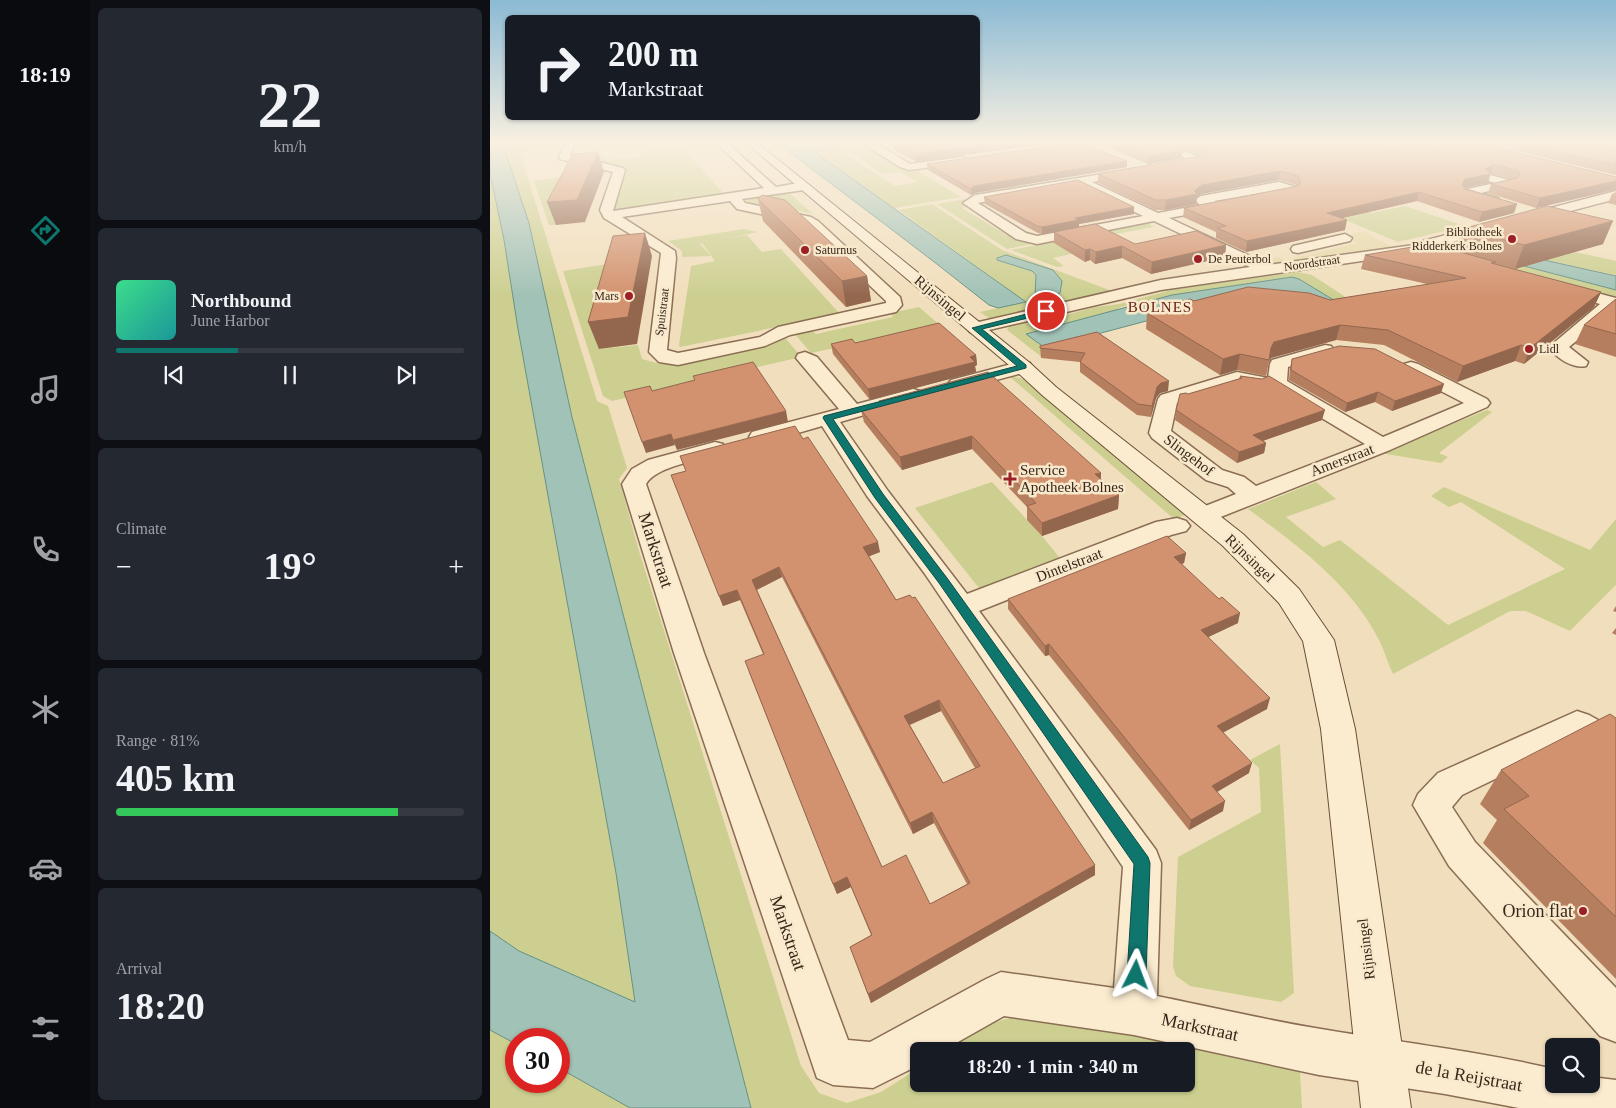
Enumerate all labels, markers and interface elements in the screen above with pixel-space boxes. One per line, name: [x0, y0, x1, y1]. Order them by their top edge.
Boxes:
icon: right: [525, 35, 590, 100]
text: 200 m: [608, 35, 698, 74]
text: 18:19: [19, 62, 71, 87]
text: 22: [258, 69, 323, 141]
text: Markstraat: [608, 76, 703, 101]
text: km/h: [274, 138, 306, 155]
icon: directions: [28, 213, 63, 248]
place label: Bibliotheek Ridderkerk Bolnes: [1412, 225, 1502, 253]
marker: Bibliotheek Ridderkerk Bolnes: [1506, 233, 1518, 245]
place label: Saturnus: [815, 243, 857, 257]
marker: Saturnus: [799, 244, 811, 256]
place label: De Peuterbol: [1208, 252, 1272, 266]
street label: Noordstraat: [1283, 252, 1342, 274]
marker: De Peuterbol: [1192, 253, 1204, 265]
street label: Rijnsingel: [911, 272, 969, 324]
street label: Spuistraat: [652, 287, 672, 337]
place label: Mars: [594, 289, 619, 303]
text: Northbound: [191, 290, 291, 311]
marker: Mars: [623, 290, 635, 302]
pin: [1025, 290, 1067, 332]
icon: arrive: [1032, 297, 1060, 325]
district label: BOLNES: [1128, 299, 1192, 315]
text: June Harbor: [191, 312, 270, 329]
place label: Lidl: [1539, 342, 1560, 356]
marker: Lidl: [1523, 343, 1535, 355]
icon: previous: [160, 361, 188, 389]
icon: pause: [276, 361, 304, 389]
icon: next: [392, 361, 420, 389]
icon: music: [28, 372, 63, 407]
street label: Slingehof: [1161, 431, 1217, 479]
street label: Amerstraat: [1308, 440, 1377, 479]
place label: Service Apotheek Bolnes: [1020, 462, 1124, 495]
marker: Service Apotheek Bolnes: [1004, 473, 1016, 485]
street label: Markstraat: [634, 510, 678, 590]
text: Climate: [116, 520, 167, 537]
street label: Rijnsingel: [1222, 531, 1278, 585]
icon: phone: [28, 532, 63, 567]
text: 19°: [263, 545, 317, 587]
street label: Dintelstraat: [1033, 545, 1105, 585]
text: −: [116, 551, 132, 582]
text: +: [448, 551, 464, 582]
icon: climate: [28, 692, 63, 727]
text: Range · 81%: [116, 732, 200, 749]
text: 405 km: [116, 757, 235, 799]
icon: car: [28, 851, 63, 886]
street label: Markstraat: [766, 893, 810, 973]
place label: Orion flat: [1503, 901, 1573, 921]
marker: Orion flat: [1577, 905, 1589, 917]
street label: Rijnsingel: [1354, 917, 1378, 981]
position arrow: [1109, 948, 1161, 1000]
text: Arrival: [116, 960, 162, 977]
text: 18:20: [116, 985, 205, 1027]
street label: Markstraat: [1160, 1009, 1240, 1045]
icon: filters: [28, 1011, 63, 1046]
speed limit sign: 30: [505, 1028, 570, 1093]
map controls: [1545, 1038, 1600, 1093]
button: search: [1545, 1038, 1600, 1093]
text: 18:20 · 1 min · 340 m: [967, 1056, 1138, 1077]
street label: de la Reijstraat: [1414, 1057, 1524, 1095]

